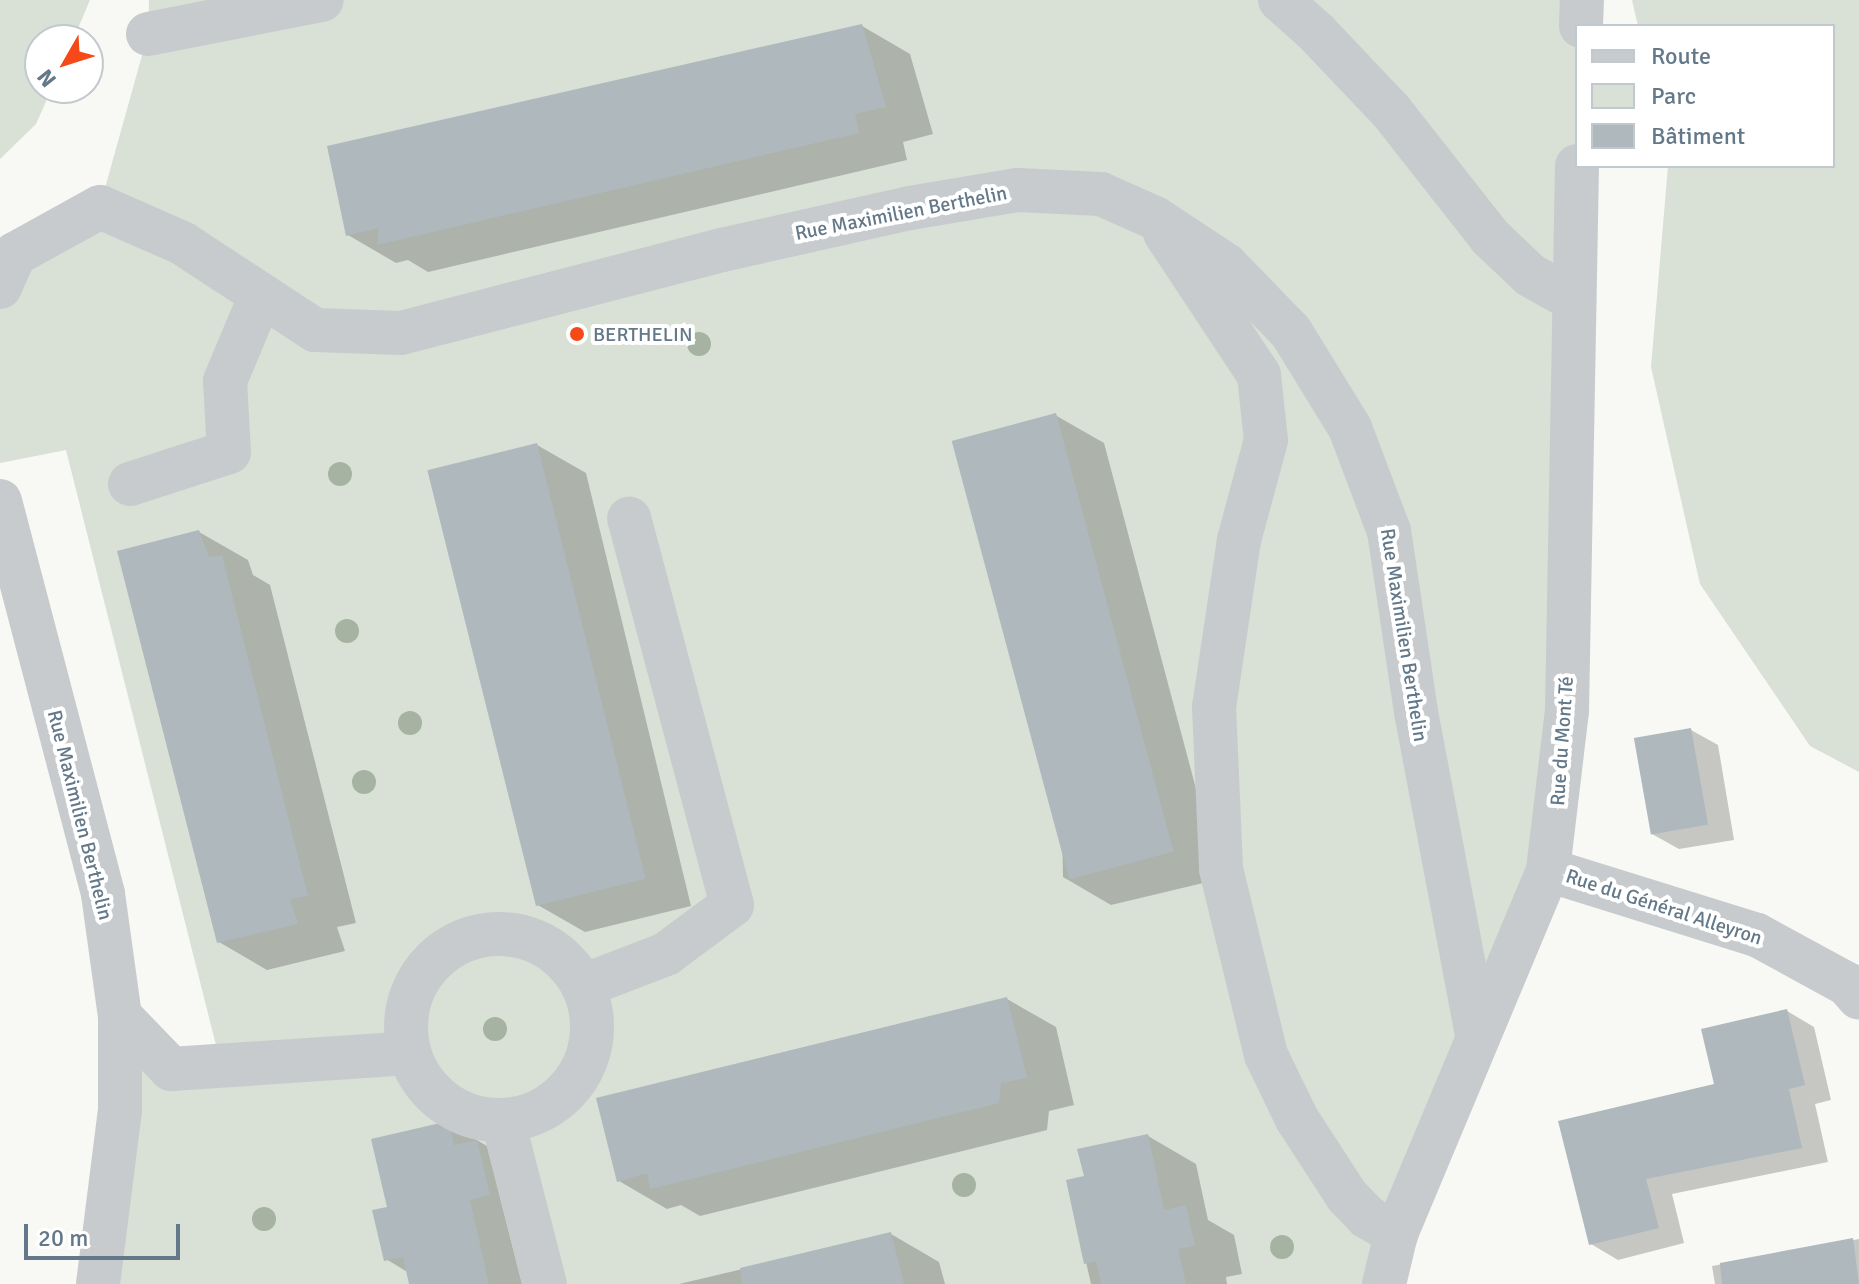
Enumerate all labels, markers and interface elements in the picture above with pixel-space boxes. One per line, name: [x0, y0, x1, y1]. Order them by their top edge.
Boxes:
north arrow: [24, 24, 104, 104]
legend: [1575, 24, 1835, 168]
text: Route: [1651, 41, 1711, 71]
text: N: [31, 64, 62, 93]
text: Parc: [1651, 81, 1696, 111]
text: Bâtiment: [1651, 121, 1745, 151]
street label: Rue Maximilien Berthelin: [793, 181, 1009, 245]
place label: BERTHELIN: [593, 322, 693, 346]
marker: BERTHELIN: [568, 325, 586, 343]
street label: Rue Maximilien Berthelin: [1375, 527, 1433, 743]
street label: Rue du Mont Té: [1545, 675, 1579, 807]
street label: Rue Maximilien Berthelin: [42, 707, 118, 923]
street label: Rue du Général Alleyron: [1563, 864, 1765, 950]
scale bar: [28, 1208, 184, 1258]
text: 20 m: [38, 1223, 88, 1253]

